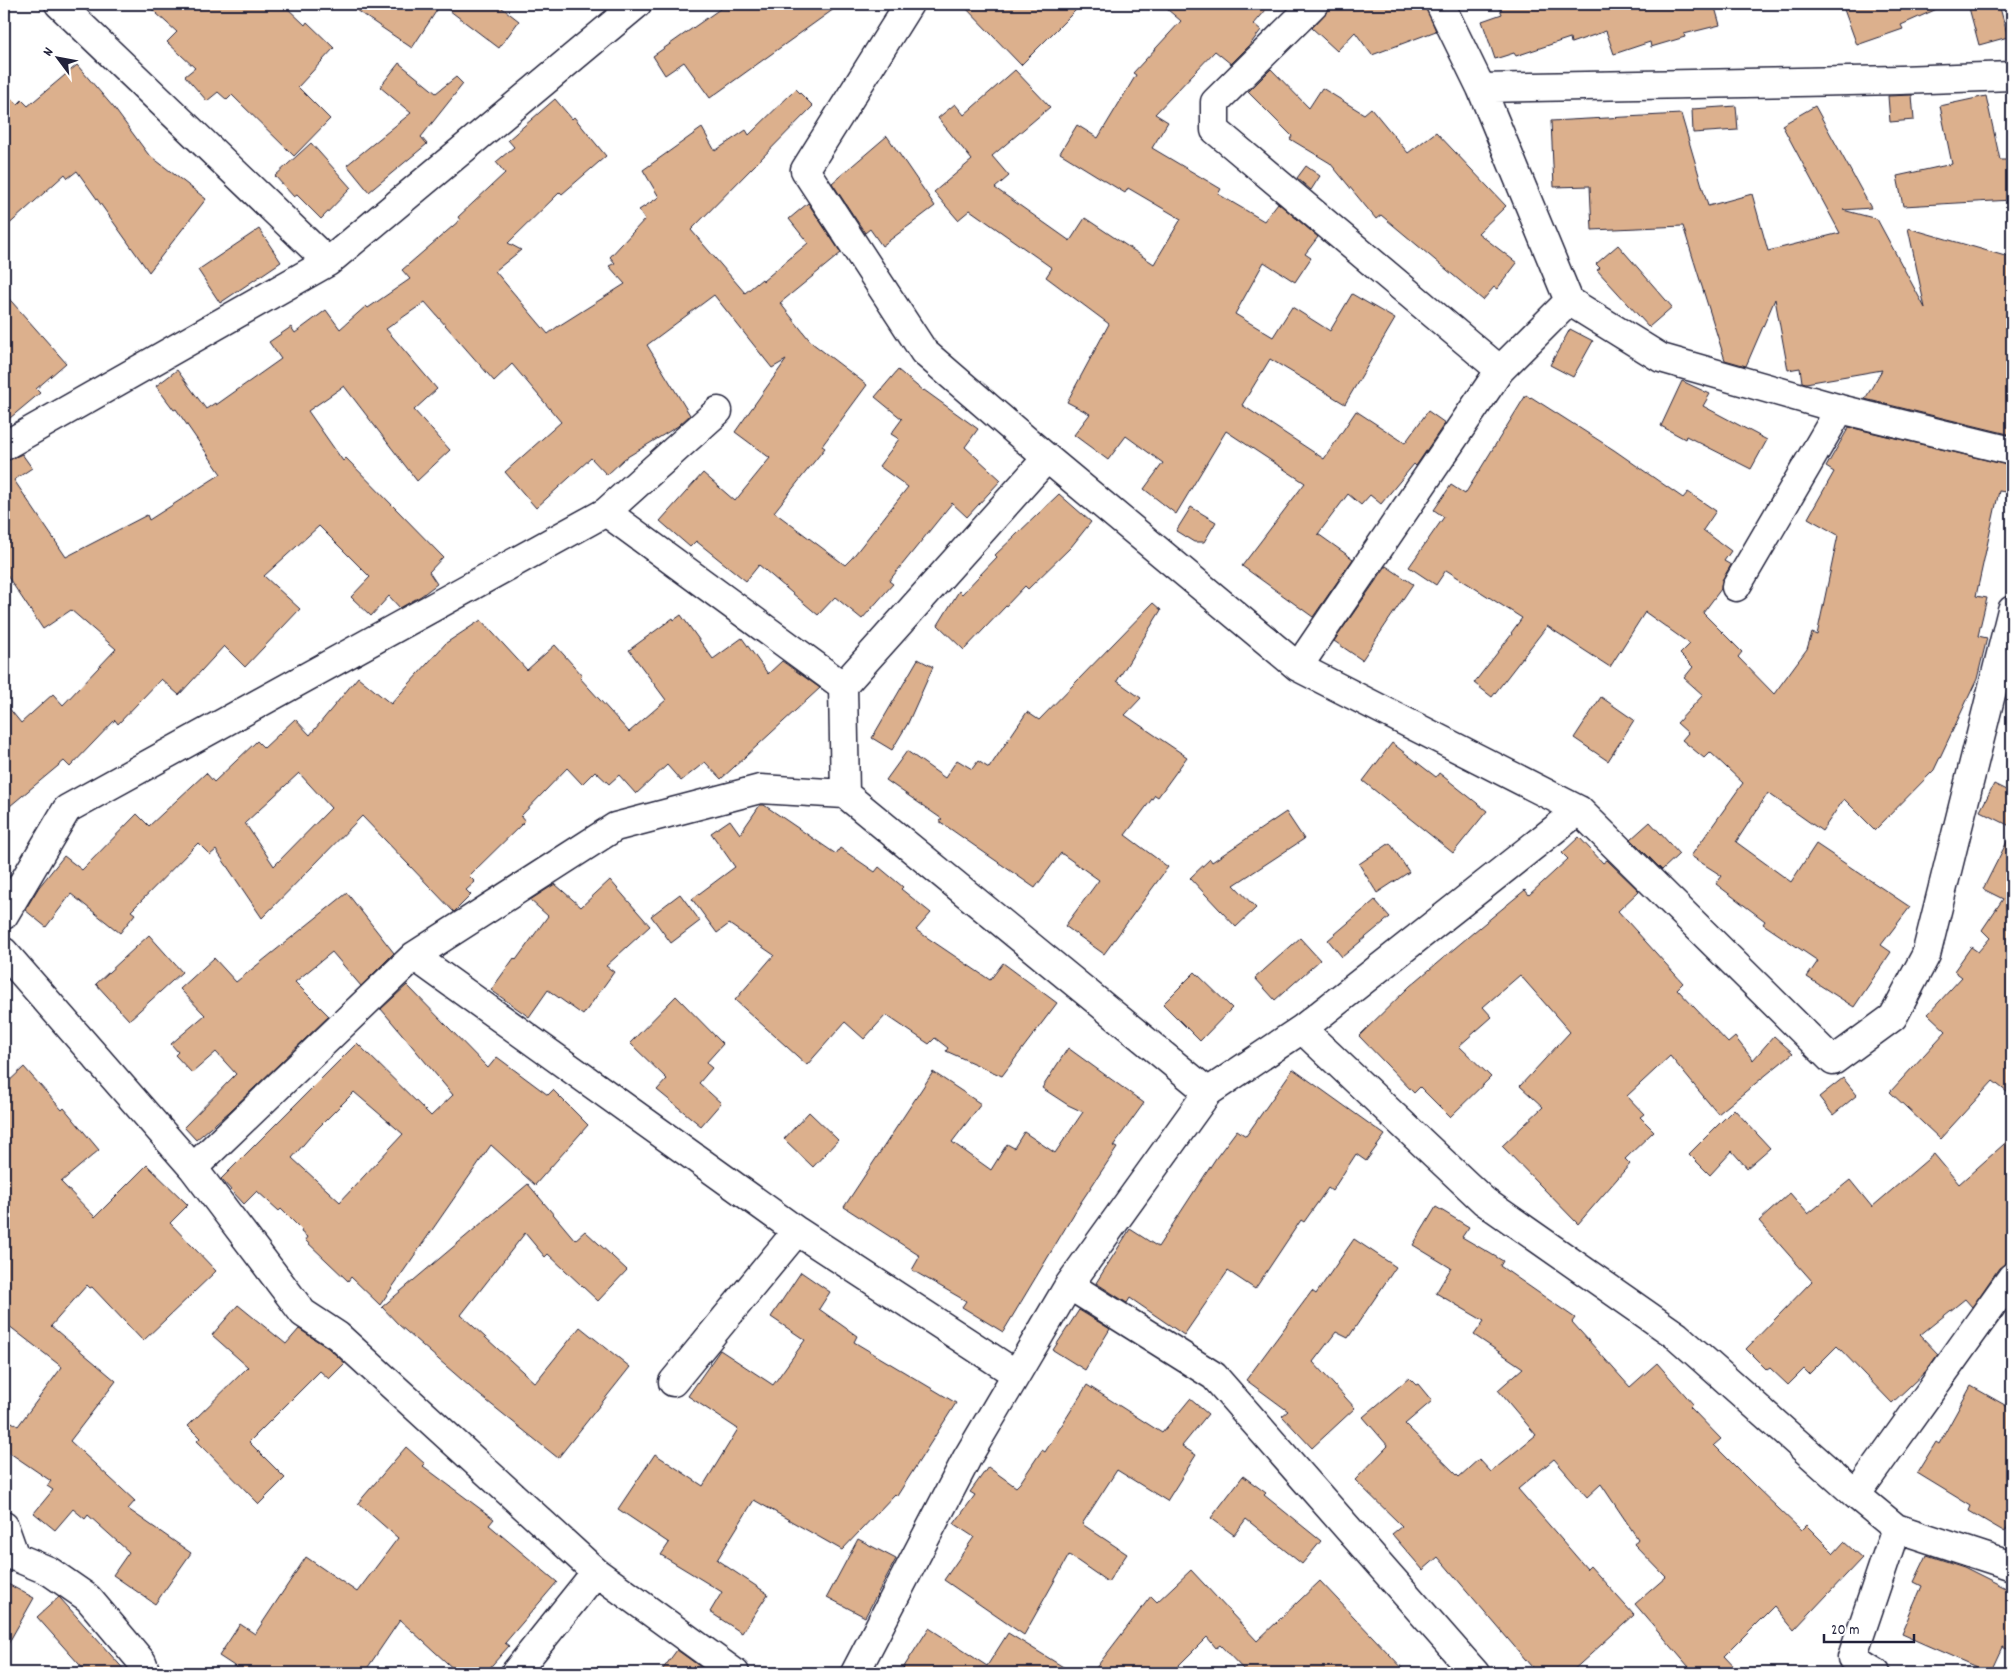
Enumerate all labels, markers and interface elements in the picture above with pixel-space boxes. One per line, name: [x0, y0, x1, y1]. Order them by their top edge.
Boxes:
north arrow: [32, 32, 82, 82]
text: N: [38, 44, 59, 60]
scale bar: [1824, 1612, 1914, 1644]
text: 20 m: [1831, 1620, 1859, 1642]

